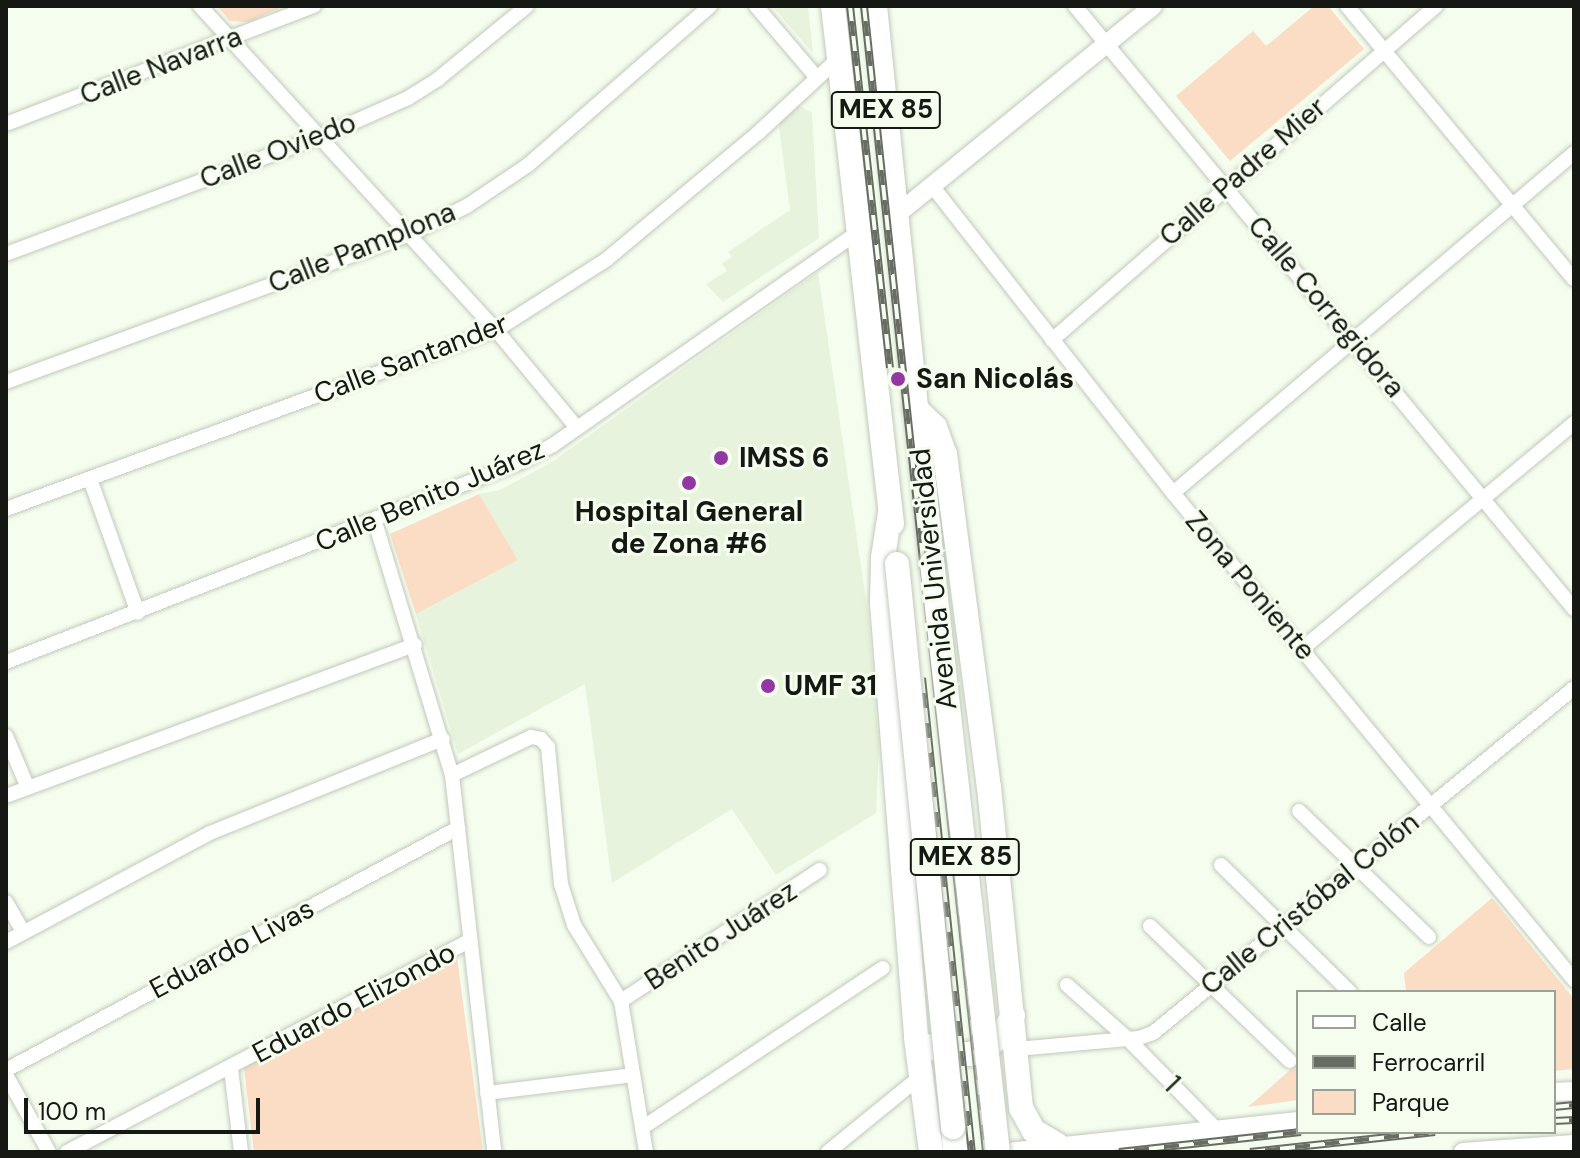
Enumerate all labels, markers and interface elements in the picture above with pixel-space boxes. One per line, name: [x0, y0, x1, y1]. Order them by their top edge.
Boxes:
street label: Calle Navarra: [75, 20, 247, 112]
road number: MEX 85: [830, 88, 942, 132]
street label: Calle Padre Mier: [1153, 91, 1333, 253]
street label: Calle Oviedo: [195, 106, 361, 196]
street label: Calle Pamplona: [264, 195, 460, 301]
street label: Calle Corregidora: [1241, 210, 1411, 404]
street label: Calle Santander: [309, 307, 513, 411]
place label: San Nicolás: [916, 362, 1074, 396]
marker: San Nicolás: [887, 368, 909, 390]
street label: Calle Benito Juárez: [311, 433, 549, 559]
place label: IMSS 6: [739, 441, 830, 475]
marker: IMSS 6: [710, 447, 732, 469]
street label: Avenida Universidad: [904, 447, 964, 711]
marker: Hospital General de Zona #6: [680, 474, 698, 492]
place label: Hospital General de Zona #6: [575, 495, 803, 561]
street label: Zona Poniente: [1178, 505, 1322, 667]
place label: UMF 31: [784, 669, 877, 703]
marker: UMF 31: [759, 677, 777, 695]
street label: Calle Cristóbal Colón: [1194, 806, 1426, 1002]
road number: MEX 85: [909, 835, 1021, 879]
street label: Benito Juárez: [639, 875, 803, 997]
street label: Eduardo Livas: [144, 892, 320, 1006]
street label: Eduardo Elizondo: [247, 935, 461, 1071]
legend: [1296, 990, 1556, 1134]
text: Calle: [1372, 1007, 1427, 1038]
text: Ferrocarril: [1372, 1047, 1485, 1078]
street label: 1: [1157, 1069, 1187, 1099]
scale bar: [28, 1082, 264, 1132]
text: Parque: [1372, 1087, 1449, 1118]
text: 100 m: [38, 1096, 106, 1127]

